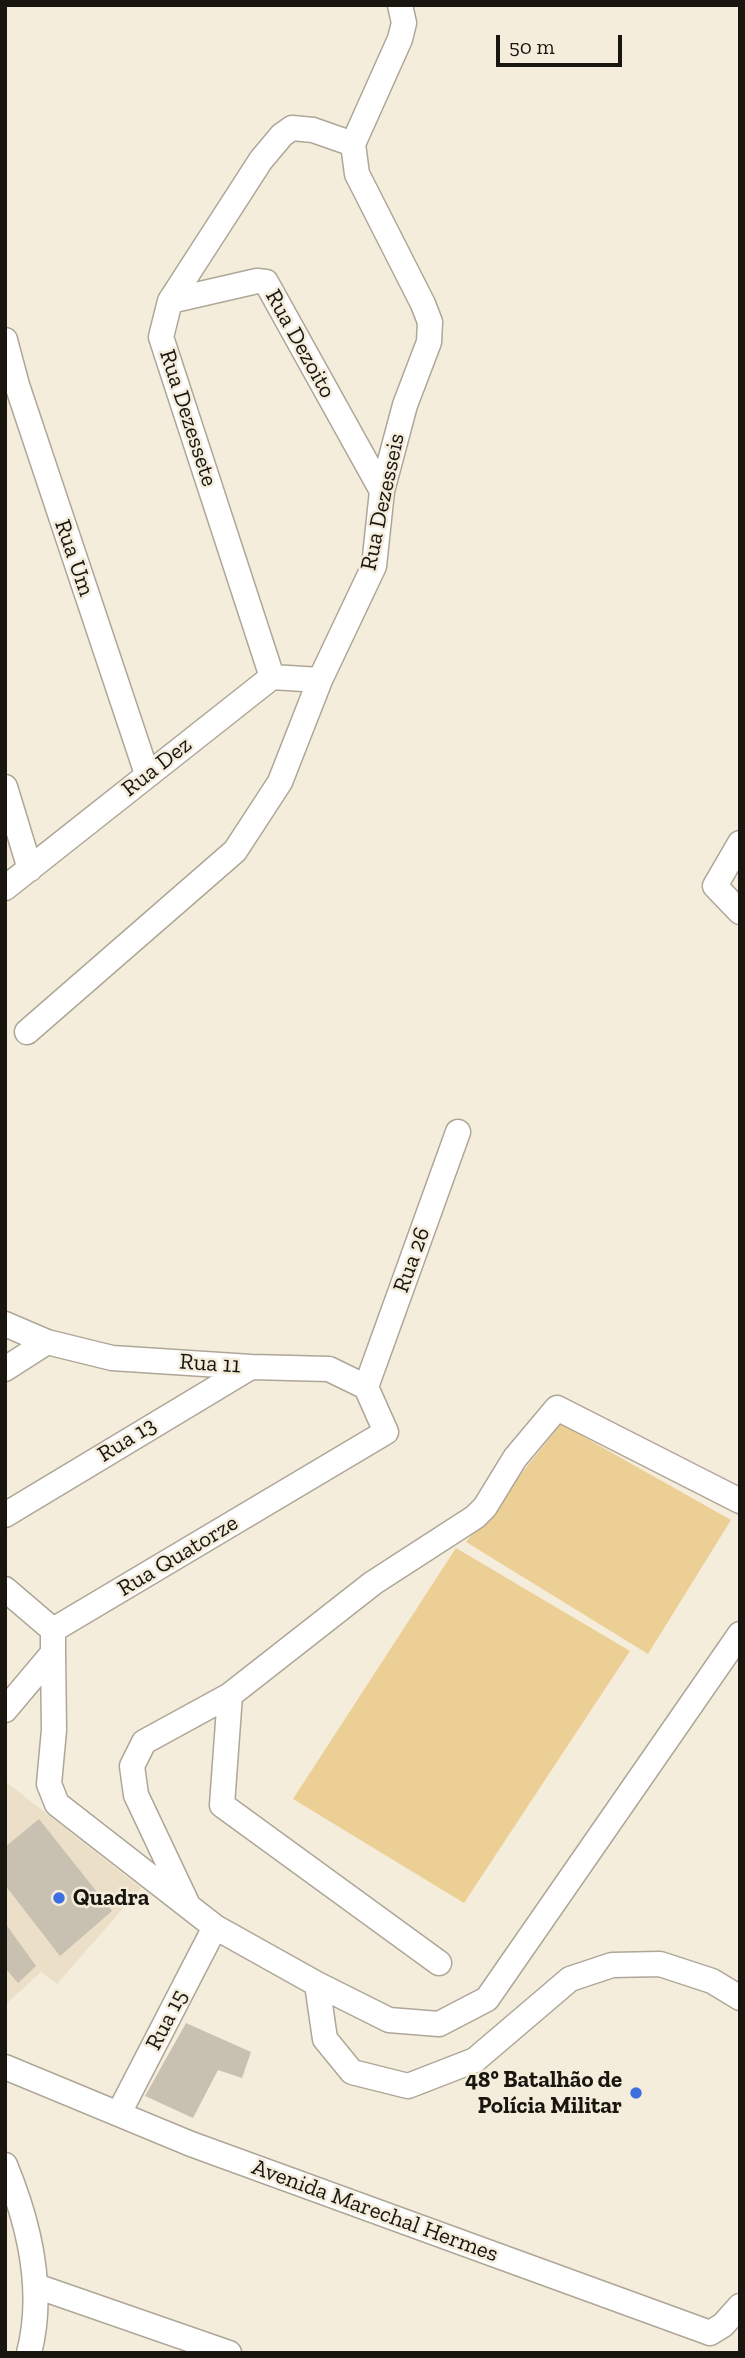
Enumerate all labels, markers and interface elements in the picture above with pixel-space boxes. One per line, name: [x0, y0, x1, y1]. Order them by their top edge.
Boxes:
scale bar: [500, 21, 626, 65]
text: 50 m: [509, 34, 555, 59]
street label: Rua Dezoito: [259, 285, 341, 403]
street label: Rua Dezessete: [153, 346, 223, 490]
street label: Rua Dezesseis: [355, 431, 411, 573]
street label: Rua Um: [48, 516, 100, 600]
street label: Rua Dez: [117, 731, 197, 803]
street label: Rua 26: [387, 1224, 437, 1296]
street label: Rua 11: [179, 1348, 241, 1380]
street label: Rua 13: [93, 1411, 161, 1469]
street label: Rua Quatorze: [113, 1509, 243, 1603]
place label: Quadra: [73, 1884, 149, 1912]
marker: Quadra: [51, 1890, 67, 1906]
street label: Rua 15: [140, 1985, 194, 2055]
place label: 48° Batalhão de Polícia Militar: [465, 2066, 622, 2120]
marker: 48° Batalhão de Polícia Militar: [628, 2085, 644, 2101]
street label: Avenida Marechal Hermes: [248, 2154, 502, 2268]

